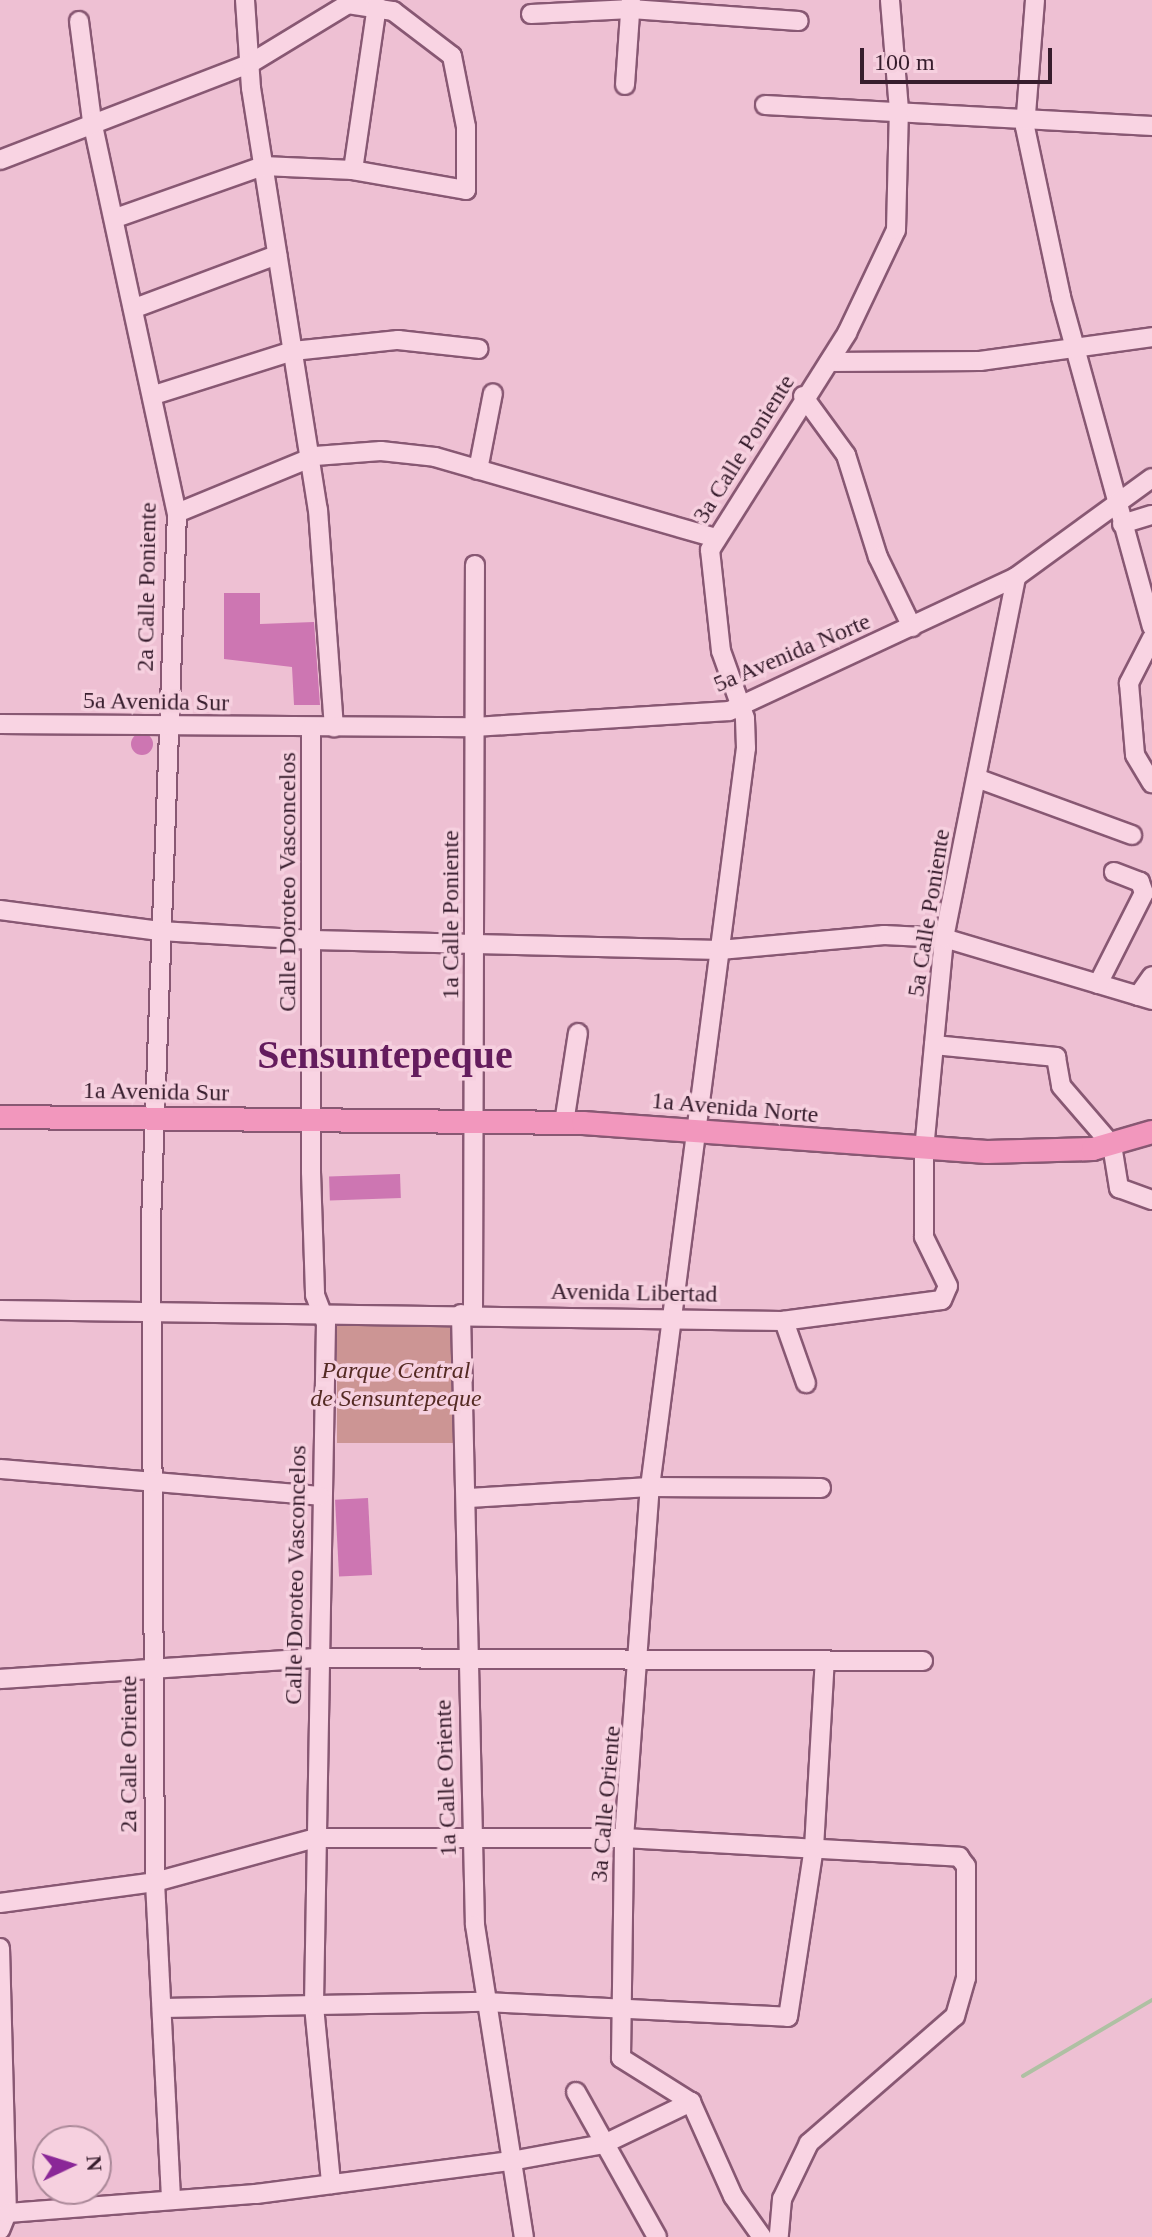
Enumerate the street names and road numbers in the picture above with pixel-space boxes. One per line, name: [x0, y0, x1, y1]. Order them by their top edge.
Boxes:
street label: 3a Calle Poniente: [687, 370, 801, 528]
street label: 2a Calle Poniente: [131, 502, 163, 672]
street label: 5a Avenida Norte: [709, 607, 875, 699]
street label: 5a Avenida Sur: [82, 686, 230, 718]
street label: Calle Doroteo Vasconcelos: [274, 752, 302, 1012]
street label: 5a Calle Poniente: [902, 827, 956, 999]
street label: 1a Calle Poniente: [437, 830, 465, 1000]
street label: 1a Avenida Sur: [82, 1076, 230, 1108]
street label: 1a Avenida Norte: [650, 1086, 820, 1130]
street label: Avenida Libertad: [550, 1277, 718, 1309]
street label: Calle Doroteo Vasconcelos: [279, 1445, 313, 1705]
street label: 2a Calle Oriente: [115, 1675, 143, 1833]
street label: 1a Calle Oriente: [429, 1699, 463, 1857]
street label: 3a Calle Oriente: [585, 1724, 627, 1884]

